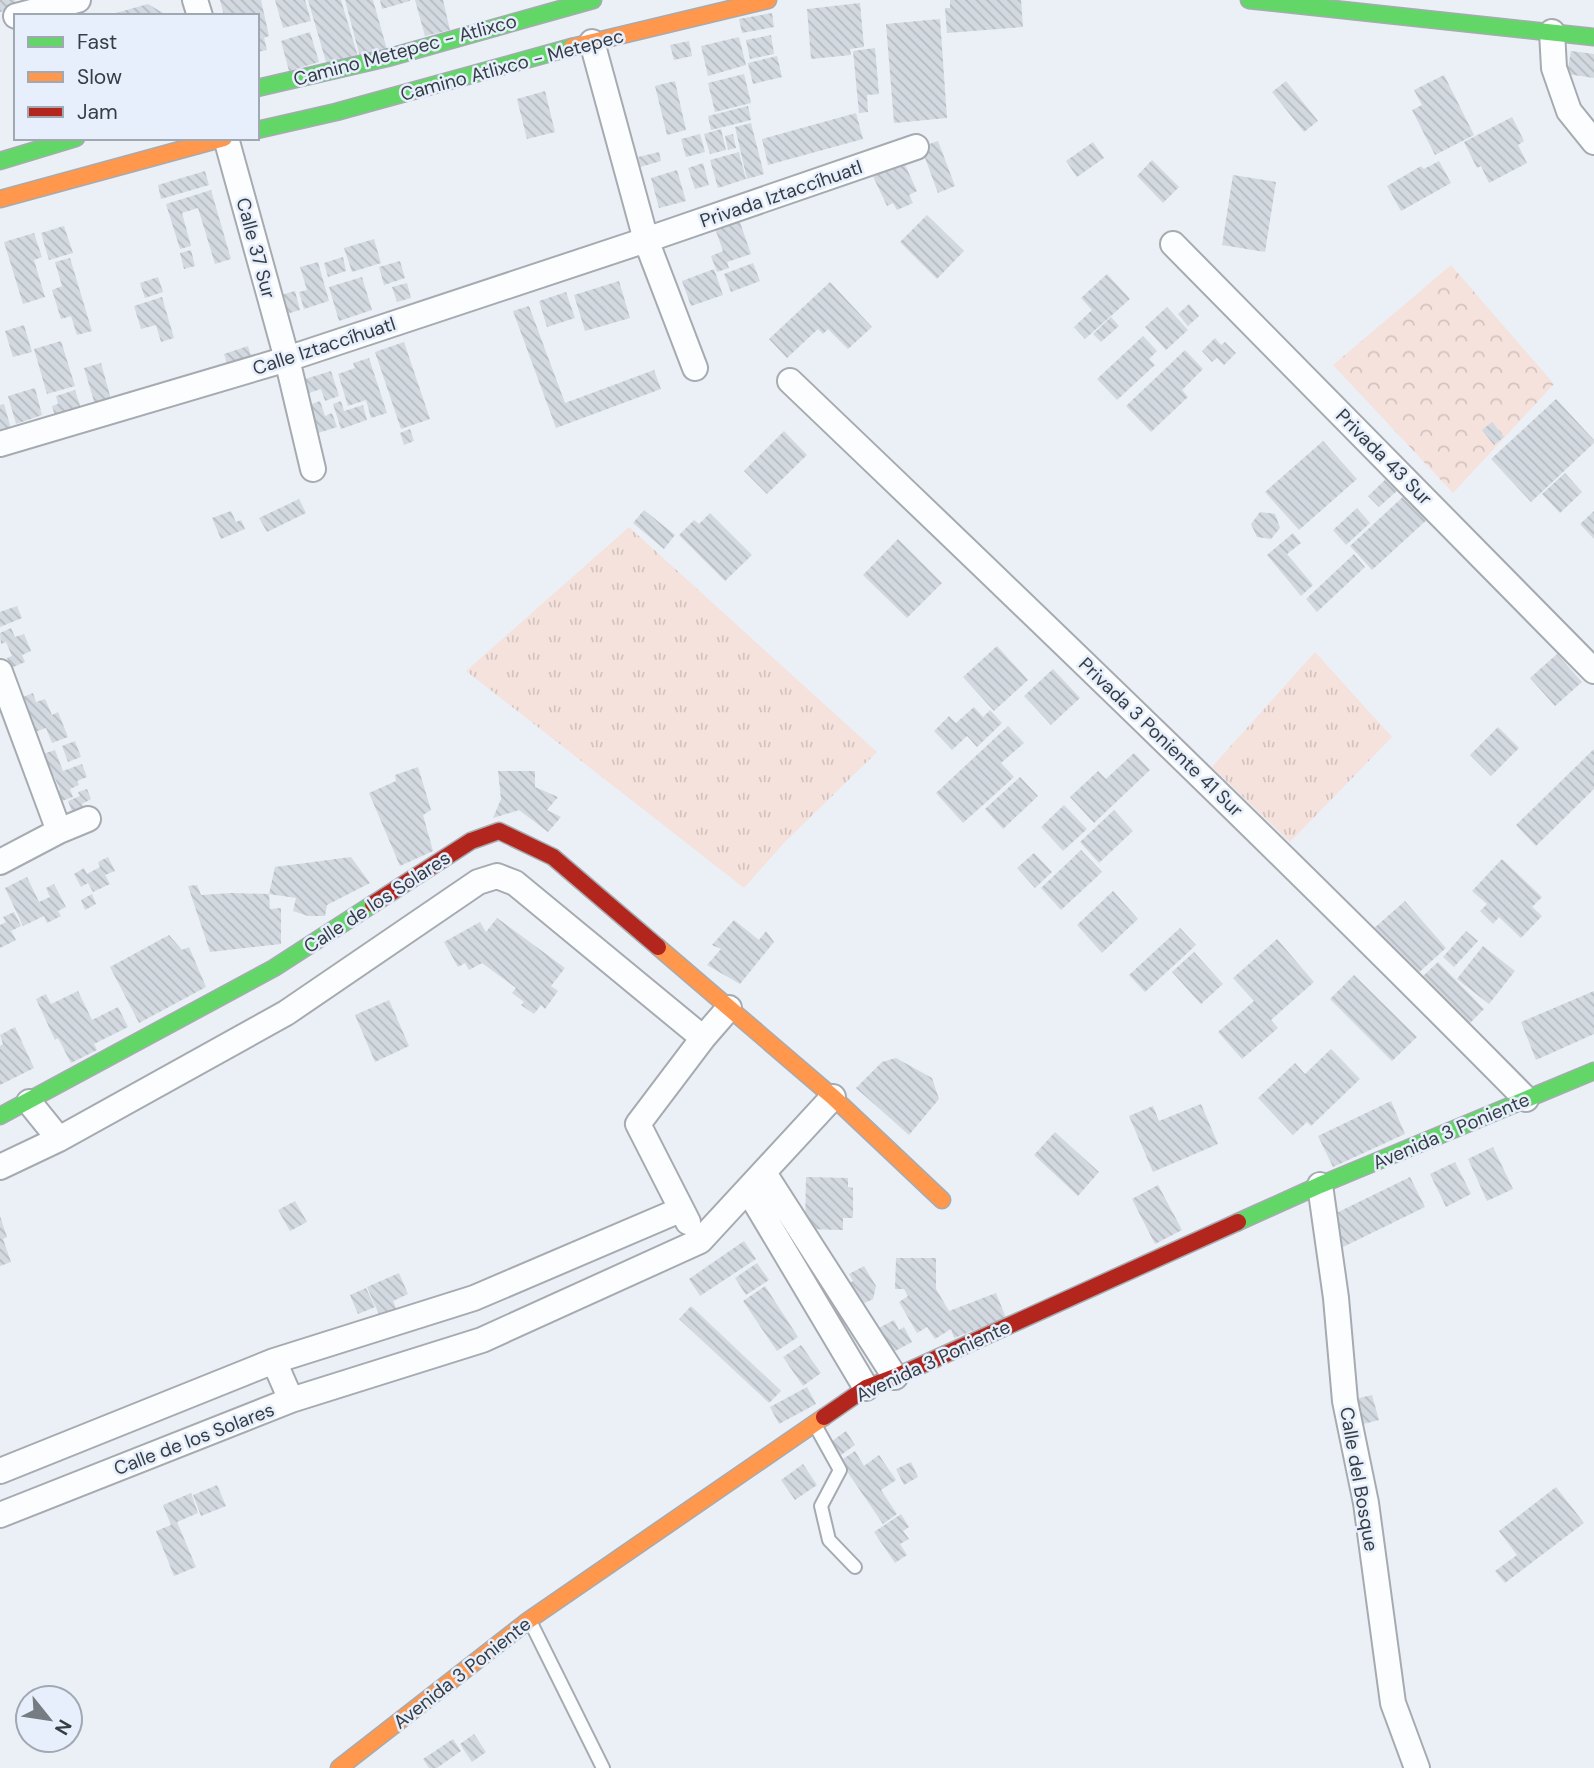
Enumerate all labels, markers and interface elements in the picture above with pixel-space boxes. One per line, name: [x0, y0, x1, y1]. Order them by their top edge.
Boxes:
street label: Camino Metepec - Atlixco: [291, 8, 519, 92]
legend: [14, 14, 259, 140]
street label: Camino Atlixco - Metepec: [398, 23, 626, 107]
text: Fast: [77, 28, 117, 56]
text: Slow: [77, 63, 122, 91]
text: Jam: [77, 98, 118, 126]
street label: Privada Iztaccíhuatl: [696, 154, 866, 234]
street label: Calle 37 Sur: [231, 195, 281, 301]
street label: Calle Iztaccíhuatl: [249, 311, 399, 381]
street label: Privada 43 Sur: [1330, 403, 1438, 511]
street label: Privada 3 Poniente 41 Sur: [1073, 652, 1249, 822]
street label: Calle de los Solares: [299, 845, 455, 959]
street label: Avenida 3 Poniente: [1369, 1087, 1533, 1175]
street label: Avenida 3 Poniente: [852, 1314, 1014, 1408]
street label: Calle de los Solares: [110, 1397, 278, 1481]
street label: Calle del Bosque: [1334, 1405, 1384, 1553]
street label: Avenida 3 Poniente: [388, 1611, 536, 1735]
north arrow: [14, 1684, 84, 1754]
text: N: [49, 1715, 78, 1740]

